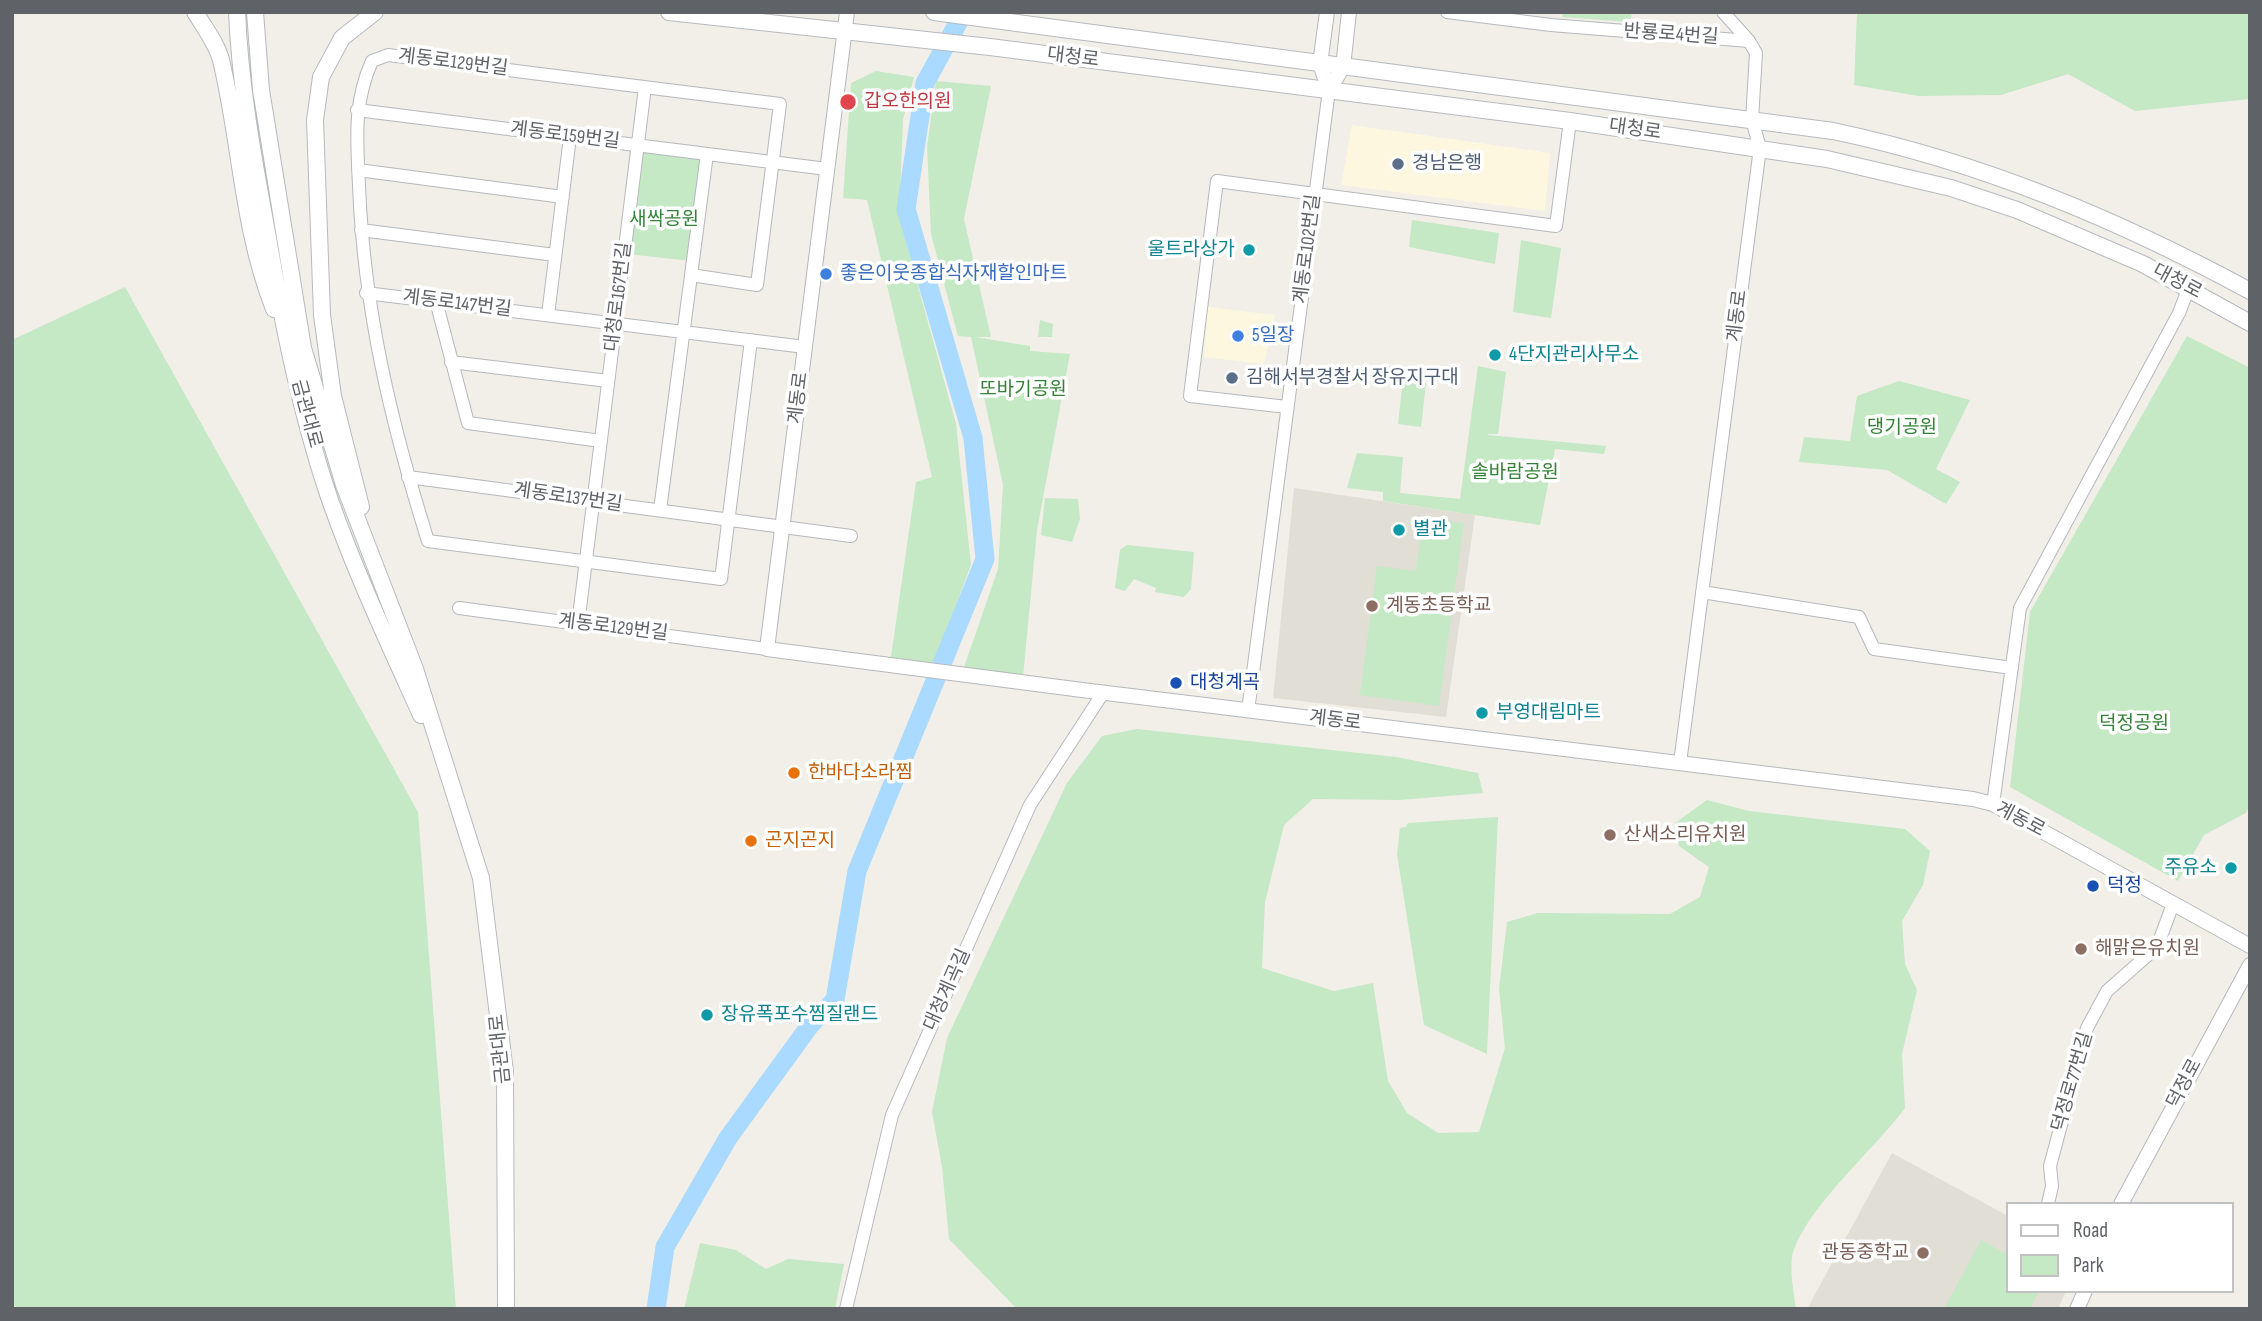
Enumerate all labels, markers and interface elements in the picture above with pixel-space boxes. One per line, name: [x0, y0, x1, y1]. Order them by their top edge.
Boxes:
street label: 반룡로4번길: [1623, 20, 1719, 50]
street label: 대청로: [1046, 43, 1100, 73]
street label: 계동로129번길: [397, 45, 509, 81]
place label: 갑오한의원: [864, 91, 951, 113]
marker: 갑오한의원: [838, 92, 858, 112]
street label: 대청로: [1607, 115, 1663, 145]
street label: 계동로159번길: [509, 118, 621, 154]
place label: 경남은행: [1412, 153, 1482, 175]
marker: 경남은행: [1390, 156, 1406, 172]
street label: 계동로102번길: [1290, 193, 1326, 305]
park label: 새싹공원: [629, 209, 699, 231]
place label: 울트라상가: [1148, 239, 1235, 261]
street label: 대청로167번길: [601, 241, 637, 353]
marker: 울트라상가: [1241, 242, 1257, 258]
street label: 대청로: [2148, 260, 2206, 304]
place label: 좋은이웃종합식자재할인마트: [840, 263, 1067, 285]
marker: 좋은이웃종합식자재할인마트: [818, 266, 834, 282]
street label: 계동로147번길: [401, 286, 513, 322]
street label: 계동로: [1723, 289, 1753, 343]
place label: 5일장: [1252, 325, 1295, 347]
marker: 5일장: [1230, 328, 1246, 344]
place label: 4단지관리사무소: [1509, 344, 1639, 366]
marker: 4단지관리사무소: [1487, 347, 1503, 363]
place label: 김해서부경찰서 장유지구대: [1246, 367, 1459, 389]
marker: 김해서부경찰서 장유지구대: [1224, 370, 1240, 386]
street label: 계동로: [784, 371, 814, 425]
street label: 금관대로: [286, 377, 326, 451]
park label: 또바기공원: [979, 379, 1067, 401]
park label: 댕기공원: [1867, 417, 1937, 439]
park label: 솔바람공원: [1471, 462, 1559, 484]
street label: 계동로137번길: [512, 479, 624, 517]
place label: 별관: [1413, 519, 1448, 541]
marker: 별관: [1391, 522, 1407, 538]
place label: 계동초등학교: [1386, 595, 1491, 617]
marker: 계동초등학교: [1364, 598, 1380, 614]
street label: 계동로129번길: [557, 610, 669, 646]
place label: 대청계곡: [1190, 672, 1260, 694]
marker: 대청계곡: [1168, 675, 1184, 691]
place label: 부영대림마트: [1496, 702, 1601, 724]
marker: 부영대림마트: [1474, 705, 1490, 721]
street label: 계동로: [1308, 706, 1362, 736]
park label: 덕정공원: [2099, 713, 2169, 735]
place label: 한바다소라찜: [808, 762, 913, 784]
marker: 한바다소라찜: [786, 765, 802, 781]
street label: 계동로: [1991, 798, 2049, 842]
place label: 산새소리유치원: [1624, 824, 1746, 846]
marker: 산새소리유치원: [1602, 827, 1618, 843]
place label: 곤지곤지: [765, 830, 835, 852]
marker: 곤지곤지: [743, 833, 759, 849]
place label: 주유소: [2165, 857, 2217, 879]
marker: 주유소: [2223, 860, 2239, 876]
place label: 덕정: [2107, 875, 2142, 897]
marker: 덕정: [2085, 878, 2101, 894]
place label: 해맑은유치원: [2095, 938, 2200, 960]
marker: 해맑은유치원: [2073, 941, 2089, 957]
street label: 대청계곡길: [920, 945, 976, 1035]
place label: 장유폭포수찜질랜드: [721, 1004, 878, 1026]
marker: 장유폭포수찜질랜드: [699, 1007, 715, 1023]
street label: 금관대로: [486, 1013, 516, 1085]
street label: 덕정로77번길: [2048, 1030, 2098, 1134]
street label: 덕정로: [2163, 1055, 2207, 1113]
legend: [2007, 1202, 2234, 1293]
text: Road: [2073, 1218, 2108, 1243]
place label: 관동중학교: [1822, 1242, 1909, 1264]
marker: 관동중학교: [1915, 1245, 1931, 1261]
text: Park: [2073, 1253, 2104, 1278]

